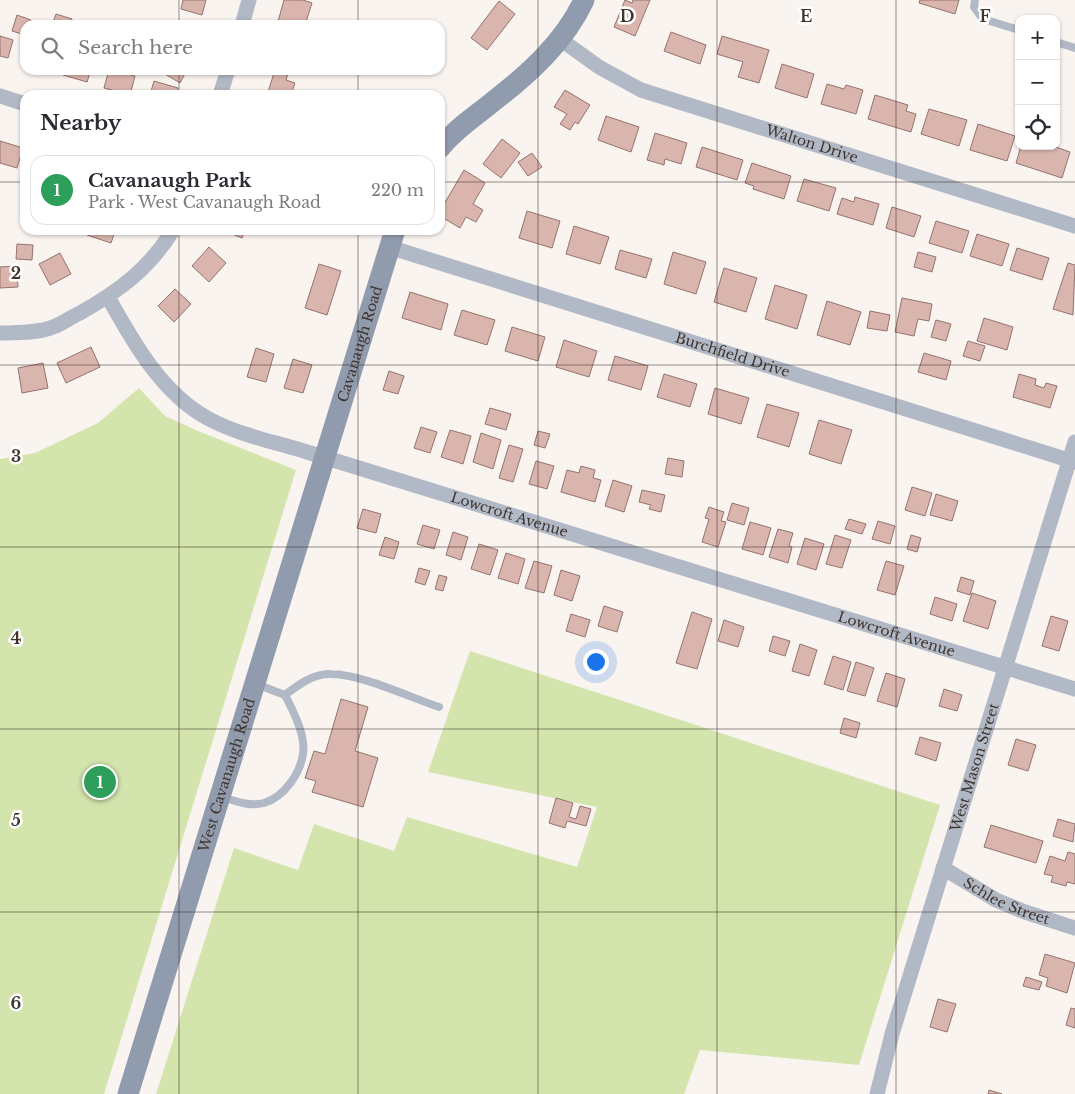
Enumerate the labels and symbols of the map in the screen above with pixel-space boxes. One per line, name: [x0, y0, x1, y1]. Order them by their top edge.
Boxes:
text: D: [620, 6, 634, 26]
text: E: [800, 6, 812, 26]
text: F: [979, 6, 991, 26]
street label: Walton Drive: [763, 120, 860, 166]
text: 2: [11, 263, 21, 283]
street label: Cavanaugh Road: [333, 283, 386, 404]
street label: Burchfield Drive: [673, 328, 792, 381]
text: 3: [11, 446, 21, 466]
street label: Lowcroft Avenue: [449, 488, 570, 541]
street label: Lowcroft Avenue: [835, 607, 957, 660]
text: 4: [11, 628, 21, 648]
your location: [583, 649, 609, 675]
street label: West Cavanaugh Road: [194, 695, 259, 855]
street label: West Mason Street: [946, 700, 1003, 835]
pin: 1: [84, 763, 116, 801]
text: 5: [11, 810, 21, 830]
street label: Schlee Street: [960, 873, 1052, 928]
text: 6: [11, 993, 22, 1013]

